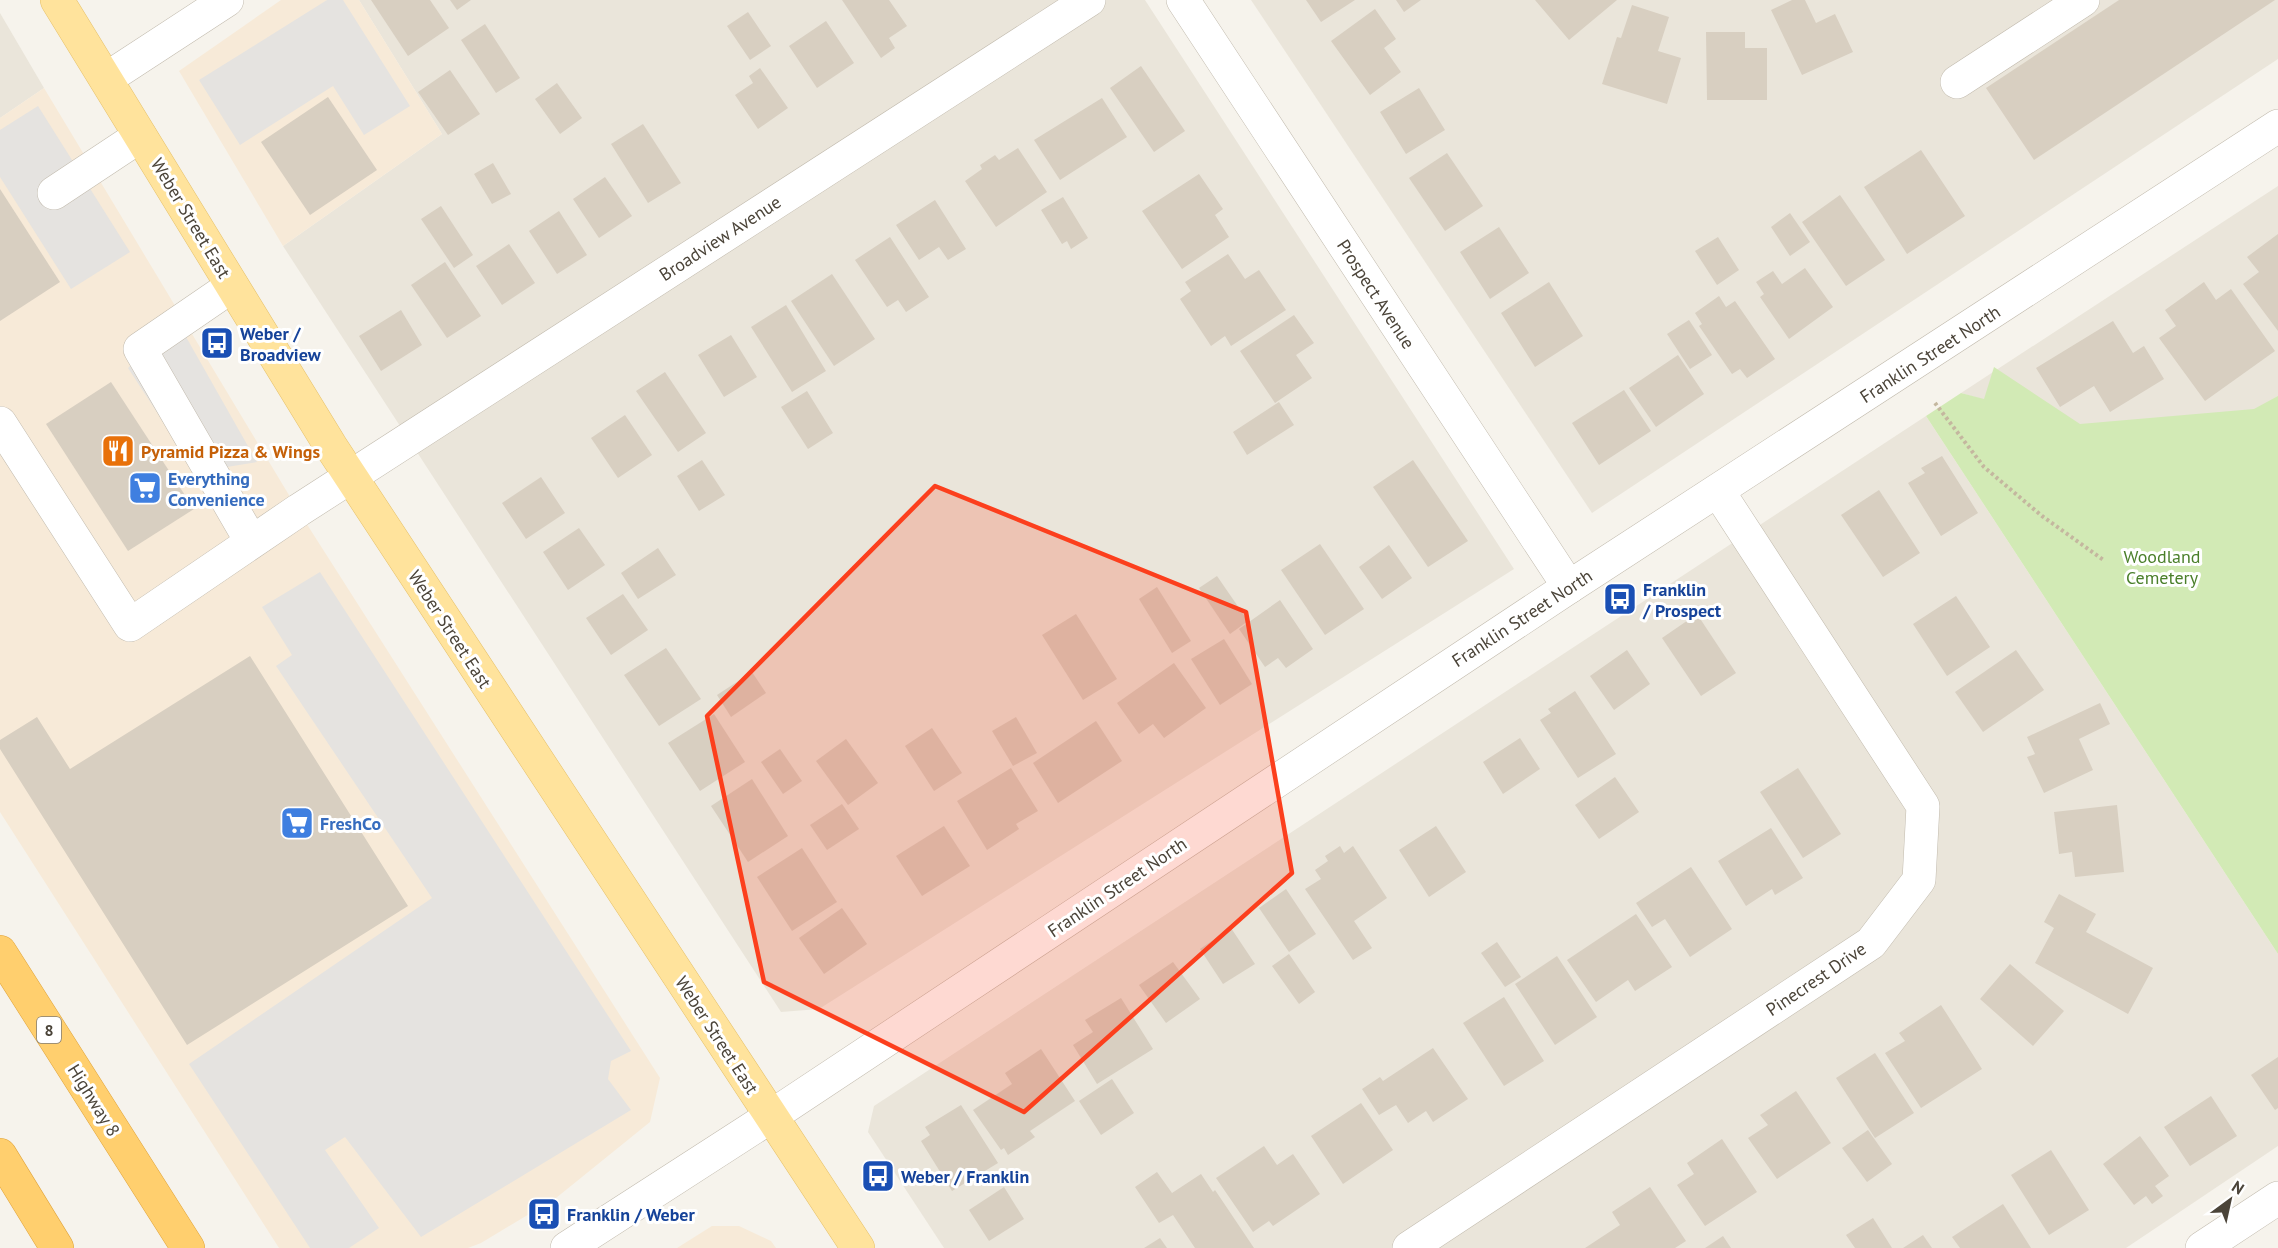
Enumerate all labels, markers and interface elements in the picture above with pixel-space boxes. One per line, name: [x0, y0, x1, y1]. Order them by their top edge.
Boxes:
street label: Weber Street East: [146, 154, 236, 282]
street label: Broadview Avenue: [655, 190, 785, 286]
street label: Prospect Avenue: [1332, 235, 1420, 353]
street label: Franklin Street North: [1856, 300, 2004, 408]
place label: Weber / Broadview: [240, 322, 322, 366]
bus stop icon: Weber / Broadview: [199, 325, 235, 361]
restaurant icon: Pyramid Pizza & Wings: [100, 433, 136, 469]
place label: Pyramid Pizza & Wings: [141, 440, 320, 463]
place label: Everything Convenience: [168, 467, 265, 511]
supermarket icon: Everything Convenience: [127, 470, 163, 506]
park label: Woodland Cemetery: [2124, 545, 2200, 589]
street label: Franklin Street North: [1448, 564, 1596, 672]
street label: Weber Street East: [403, 566, 497, 692]
place label: Franklin / Prospect: [1642, 578, 1722, 622]
bus stop icon: Franklin / Prospect: [1602, 581, 1638, 617]
supermarket icon: FreshCo: [279, 805, 315, 841]
place label: FreshCo: [320, 812, 381, 835]
street label: Franklin Street North: [1043, 832, 1191, 942]
street label: Pinecrest Drive: [1762, 937, 1870, 1021]
street label: Weber Street East: [670, 972, 764, 1098]
road number: 8: [37, 1017, 61, 1043]
street label: Highway 8: [63, 1060, 125, 1140]
bus stop icon: Weber / Franklin: [860, 1158, 896, 1194]
place label: Weber / Franklin: [901, 1165, 1029, 1188]
north arrow: [2200, 1170, 2260, 1230]
text: N: [2228, 1176, 2248, 1199]
bus stop icon: Franklin / Weber: [526, 1196, 562, 1232]
place label: Franklin / Weber: [567, 1203, 695, 1226]

